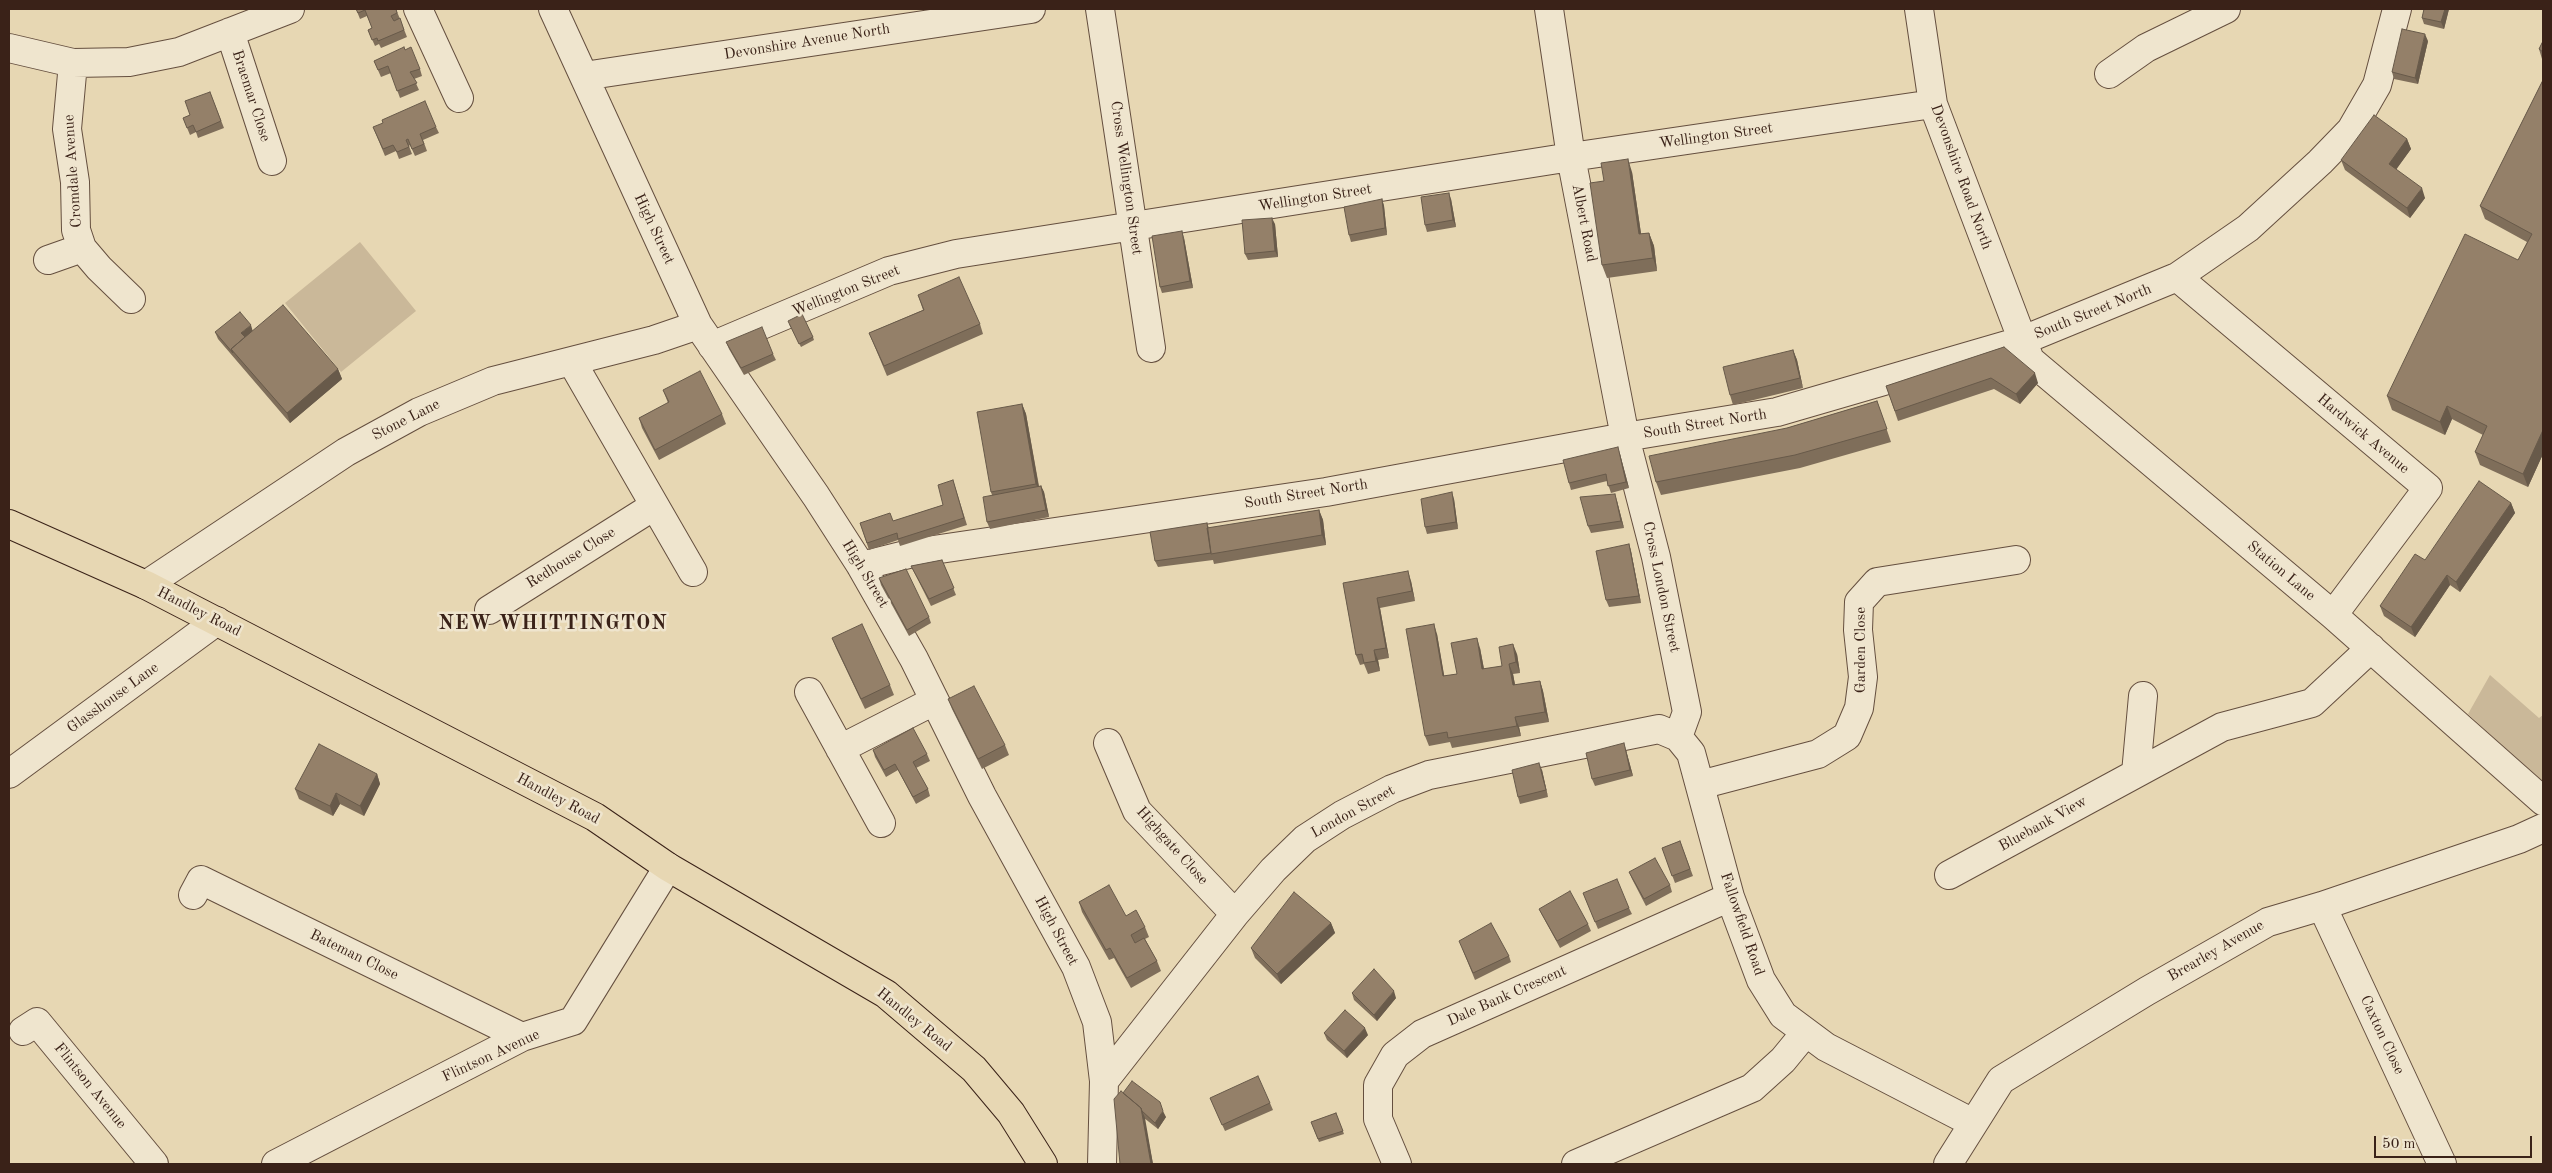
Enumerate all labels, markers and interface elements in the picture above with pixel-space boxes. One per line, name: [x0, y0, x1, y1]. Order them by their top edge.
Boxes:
street label: Devonshire Avenue North: [723, 20, 891, 64]
street label: Braemar Close: [228, 48, 274, 144]
street label: Cross Wellington Street: [1106, 100, 1146, 256]
street label: Devonshire Road North: [1926, 102, 1996, 252]
street label: Cromdale Avenue: [60, 114, 86, 228]
street label: Wellington Street: [1658, 119, 1774, 153]
street label: Wellington Street: [1257, 180, 1373, 216]
street label: Albert Road: [1568, 182, 1600, 264]
street label: High Street: [630, 191, 678, 267]
street label: Wellington Street: [790, 261, 902, 321]
street label: South Street North: [2032, 280, 2154, 344]
street label: Hardwick Avenue: [2313, 390, 2413, 478]
street label: Stone Lane: [369, 395, 443, 445]
street label: South Street North: [1642, 405, 1768, 443]
street label: South Street North: [1243, 475, 1369, 513]
street label: Cross London Street: [1638, 520, 1684, 654]
street label: Redhouse Close: [523, 523, 619, 593]
street label: High Street: [838, 537, 892, 611]
street label: Station Lane: [2243, 537, 2319, 605]
street label: Handley Road: [154, 583, 244, 641]
street label: Garden Close: [1852, 607, 1870, 693]
district label: NEW WHITTINGTON: [437, 612, 669, 636]
street label: Glasshouse Lane: [64, 659, 162, 737]
street label: Handley Road: [513, 770, 603, 828]
street label: London Street: [1308, 782, 1398, 842]
street label: Bluebank View: [1996, 792, 2090, 856]
street label: Highgate Close: [1132, 803, 1212, 889]
street label: Fallowfield Road: [1716, 870, 1768, 978]
street label: High Street: [1030, 893, 1082, 969]
street label: Brearley Avenue: [2165, 916, 2267, 986]
street label: Bateman Close: [307, 926, 401, 984]
street label: Dale Bank Crescent: [1445, 962, 1569, 1030]
street label: Handley Road: [873, 984, 955, 1056]
street label: Caxton Close: [2356, 993, 2408, 1077]
street label: Flintson Avenue: [439, 1026, 543, 1086]
street label: Flintson Avenue: [50, 1039, 130, 1133]
scale bar: [2377, 1126, 2534, 1158]
text: 50 m: [2382, 1137, 2416, 1152]

